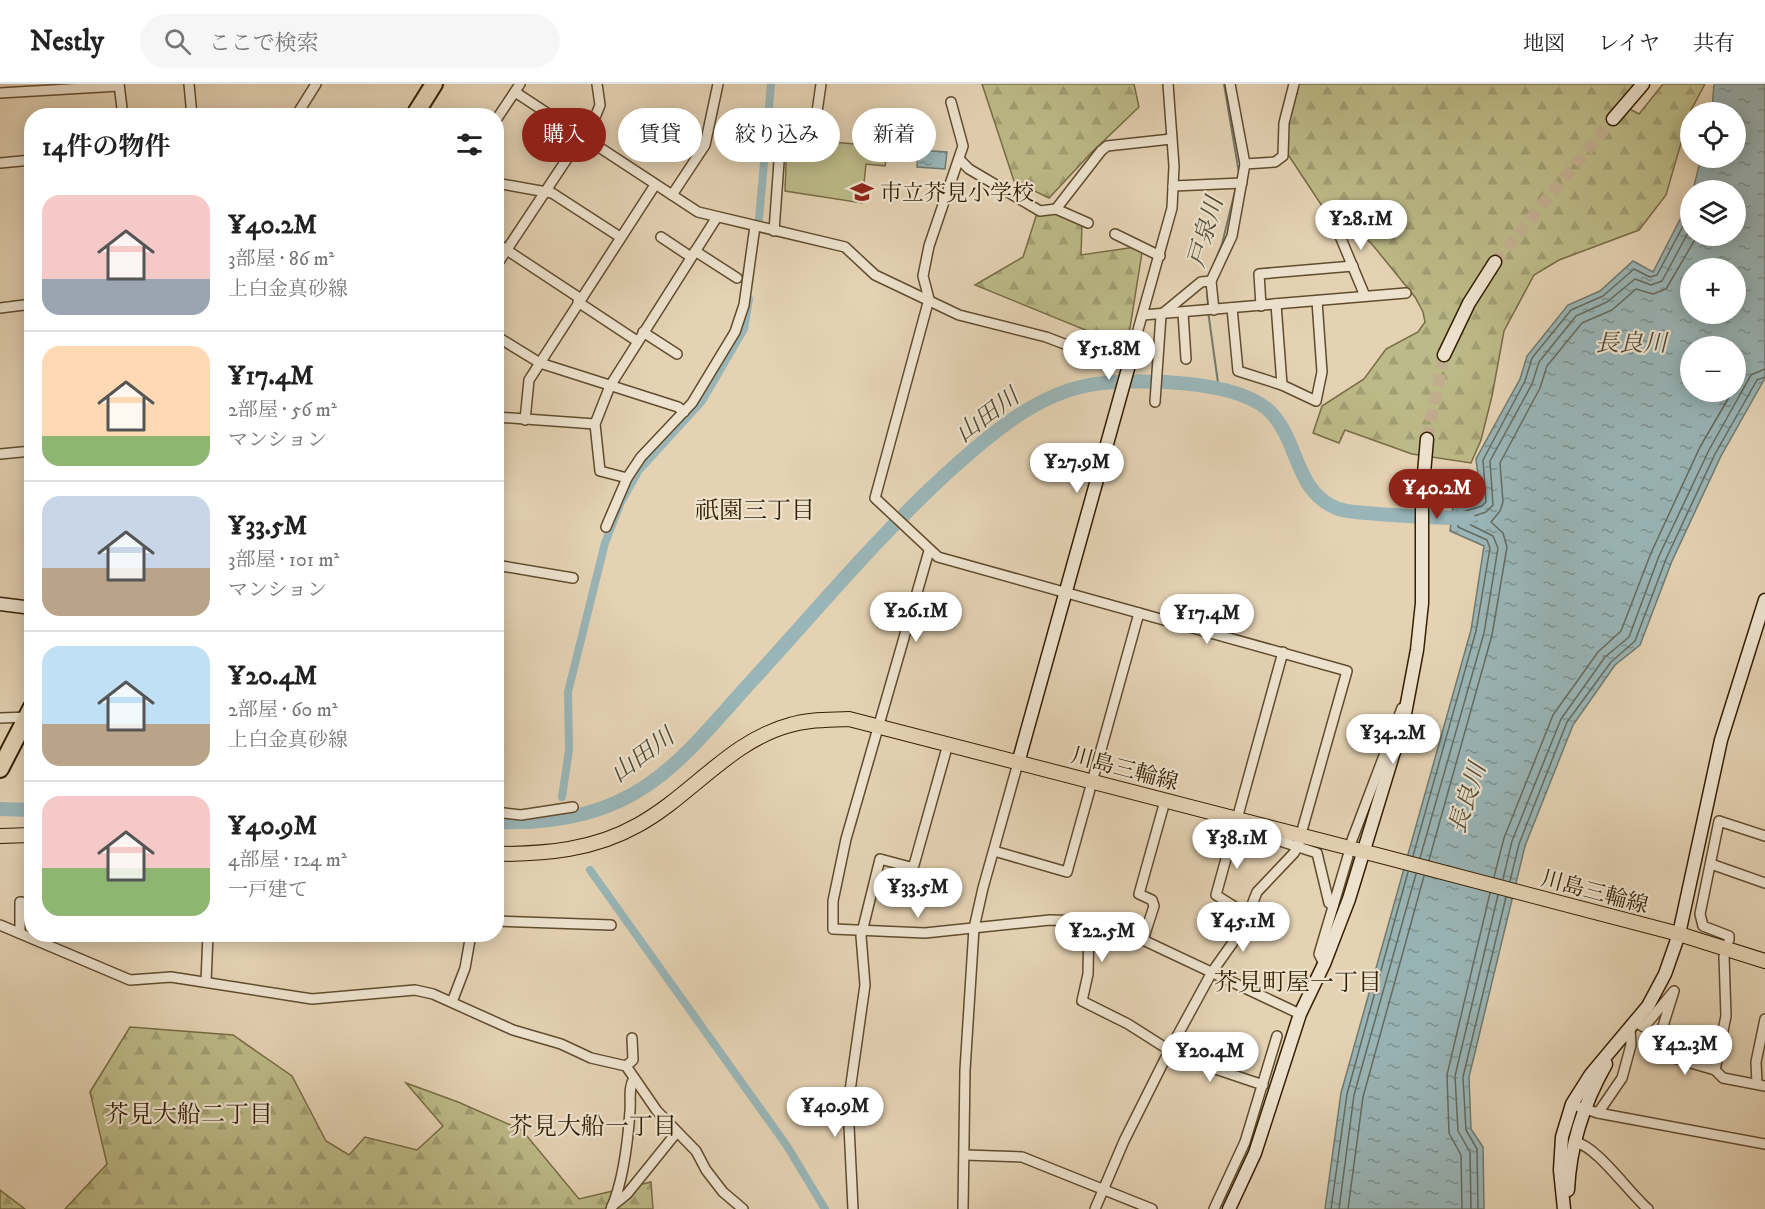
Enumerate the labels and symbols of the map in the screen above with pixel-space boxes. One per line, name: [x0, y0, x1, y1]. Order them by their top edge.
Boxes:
school or university icon: 市立芥見小学校: [849, 179, 875, 205]
place label: 市立芥見小学校: [880, 180, 1034, 207]
water label: 戸泉川: [1182, 191, 1231, 271]
pin: ¥28.1M: [1312, 200, 1410, 251]
water label: 長良川: [1595, 329, 1670, 359]
pin: ¥51.8M: [1060, 330, 1158, 381]
water label: 山田川: [950, 380, 1028, 449]
pin: ¥27.9M: [1028, 443, 1126, 494]
pin: ¥40.2M: [1388, 469, 1486, 520]
district label: 祇園三丁目: [695, 496, 815, 526]
pin: ¥26.1M: [867, 592, 965, 643]
pin: ¥17.4M: [1158, 594, 1256, 645]
pin: ¥34.2M: [1344, 714, 1442, 765]
water label: 山田川: [605, 720, 683, 789]
street label: 川島三輪線: [1068, 742, 1181, 797]
water label: 長良川: [1443, 757, 1494, 837]
pin: ¥38.1M: [1188, 819, 1286, 870]
street label: 川島三輪線: [1538, 865, 1651, 920]
pin: ¥33.5M: [869, 868, 967, 919]
pin: ¥45.1M: [1194, 902, 1292, 953]
pin: ¥22.5M: [1053, 912, 1151, 963]
district label: 芥見町屋一丁目: [1214, 968, 1382, 998]
pin: ¥42.3M: [1636, 1025, 1734, 1076]
pin: ¥20.4M: [1161, 1032, 1259, 1083]
pin: ¥40.9M: [786, 1087, 884, 1138]
district label: 芥見大船二丁目: [105, 1100, 273, 1130]
district label: 芥見大船一丁目: [509, 1112, 677, 1142]

